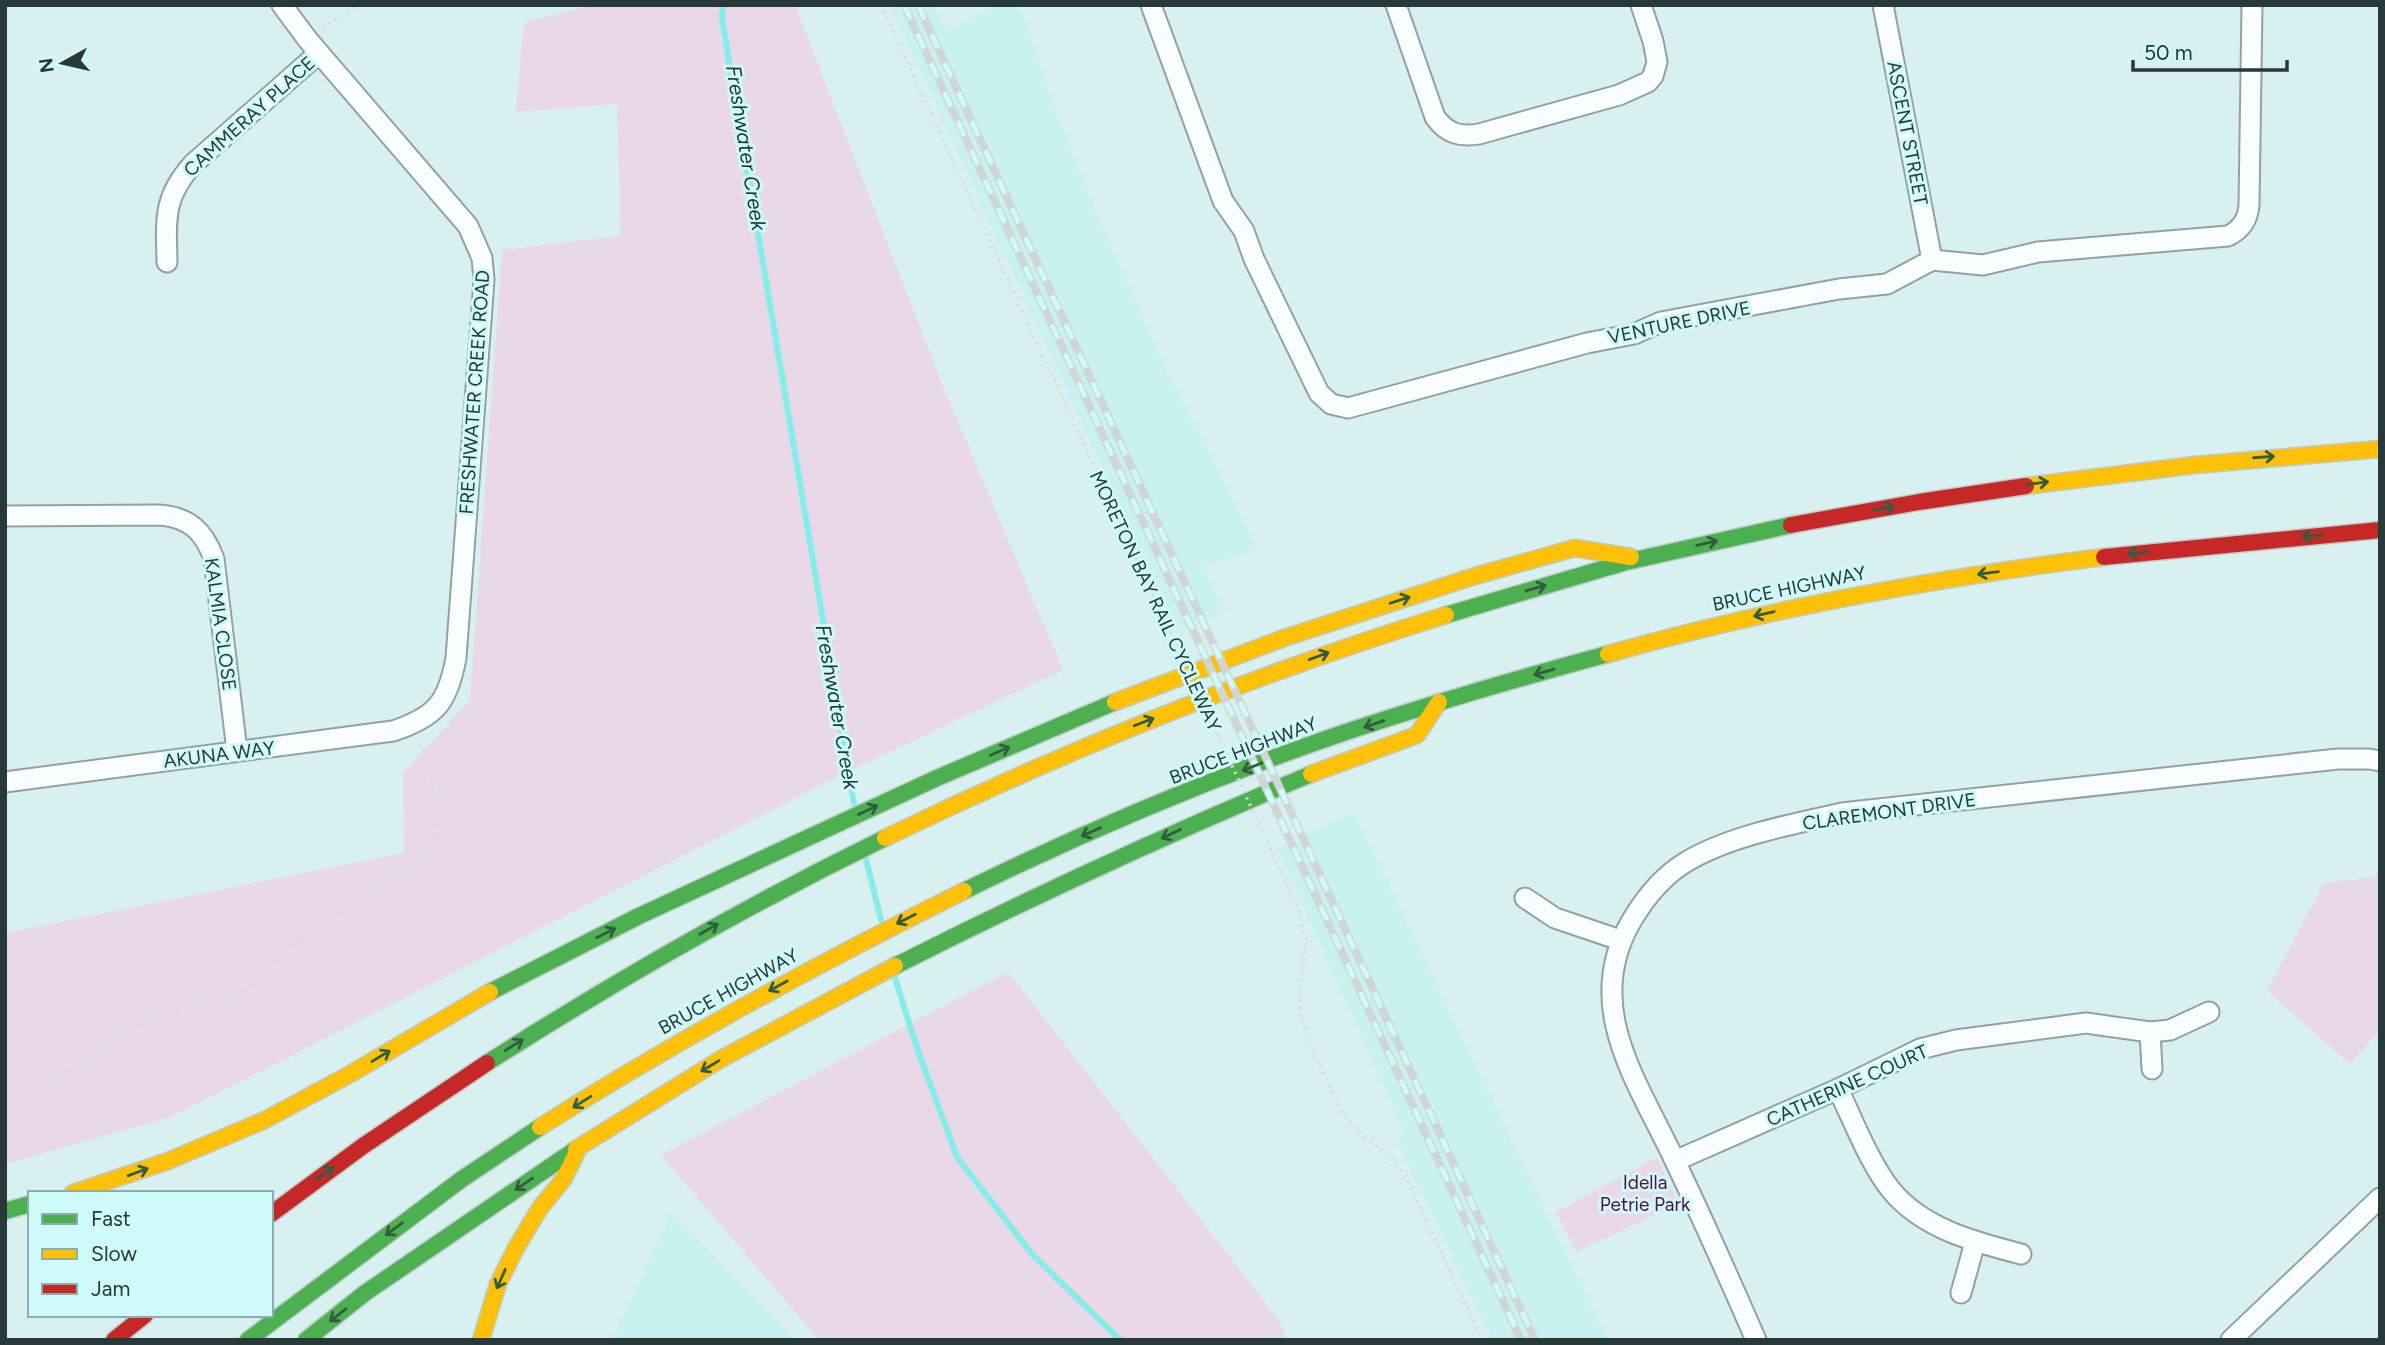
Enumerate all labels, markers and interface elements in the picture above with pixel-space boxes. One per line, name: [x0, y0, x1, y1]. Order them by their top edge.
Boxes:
north arrow: [28, 28, 98, 98]
scale bar: [2133, 28, 2287, 72]
text: 50 m: [2144, 40, 2193, 65]
street label: CAMMERAY PLACE: [179, 51, 320, 181]
text: N: [34, 56, 59, 74]
street label: ASCENT STREET: [1882, 59, 1933, 208]
water label: Freshwater Creek: [721, 63, 772, 233]
street label: FRESHWATER CREEK ROAD: [454, 269, 495, 515]
street label: VENTURE DRIVE: [1606, 296, 1753, 349]
one-way arrow: [2253, 451, 2276, 464]
street label: MORETON BAY RAIL CYCLEWAY: [1085, 467, 1226, 736]
one-way arrow: [2027, 476, 2049, 489]
one-way arrow: [1872, 501, 1895, 514]
one-way arrow: [2301, 530, 2324, 543]
one-way arrow: [1695, 536, 1718, 549]
one-way arrow: [2128, 547, 2150, 560]
street label: KALMIA CLOSE: [200, 556, 241, 692]
street label: BRUCE HIGHWAY: [1710, 561, 1869, 616]
one-way arrow: [1977, 567, 2000, 580]
one-way arrow: [1525, 581, 1547, 594]
one-way arrow: [1389, 593, 1411, 605]
one-way arrow: [1753, 608, 1776, 622]
water label: Freshwater Creek: [811, 622, 864, 792]
one-way arrow: [1307, 648, 1329, 661]
one-way arrow: [1533, 666, 1555, 679]
street label: BRUCE HIGHWAY: [1166, 712, 1321, 789]
one-way arrow: [1133, 714, 1155, 727]
one-way arrow: [1364, 719, 1386, 731]
street label: AKUNA WAY: [162, 736, 277, 773]
one-way arrow: [988, 744, 1010, 757]
one-way arrow: [1242, 762, 1264, 775]
street label: CLAREMONT DRIVE: [1801, 788, 1977, 835]
one-way arrow: [857, 803, 878, 816]
one-way arrow: [1081, 826, 1102, 839]
one-way arrow: [1161, 828, 1182, 841]
one-way arrow: [896, 913, 916, 927]
one-way arrow: [699, 922, 719, 936]
one-way arrow: [595, 925, 616, 939]
street label: BRUCE HIGHWAY: [654, 943, 803, 1039]
one-way arrow: [769, 979, 789, 993]
one-way arrow: [503, 1038, 523, 1052]
street label: CATHERINE COURT: [1763, 1039, 1932, 1131]
one-way arrow: [371, 1048, 391, 1062]
one-way arrow: [701, 1059, 721, 1073]
one-way arrow: [573, 1095, 593, 1109]
one-way arrow: [127, 1164, 148, 1177]
one-way arrow: [315, 1166, 334, 1180]
park label: Idella Petrie Park: [1600, 1171, 1691, 1216]
one-way arrow: [515, 1177, 534, 1191]
legend: [28, 1191, 273, 1317]
text: Fast: [91, 1206, 131, 1231]
one-way arrow: [385, 1222, 404, 1236]
text: Slow: [91, 1241, 137, 1266]
one-way arrow: [494, 1268, 507, 1289]
text: Jam: [91, 1276, 130, 1301]
one-way arrow: [329, 1307, 347, 1322]

